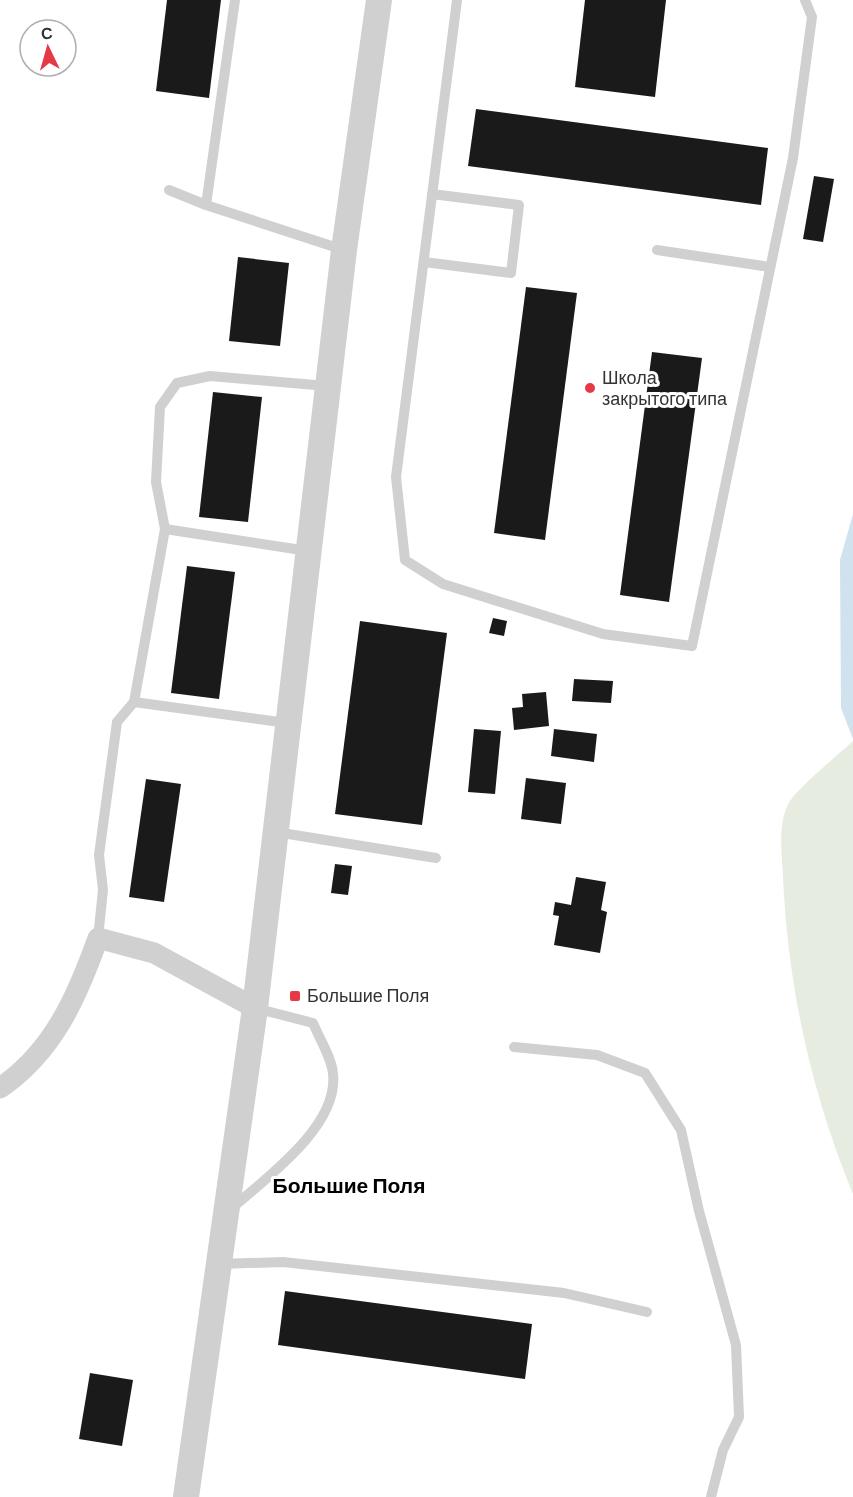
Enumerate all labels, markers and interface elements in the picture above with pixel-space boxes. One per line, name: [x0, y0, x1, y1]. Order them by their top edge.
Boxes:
north arrow: [18, 18, 78, 78]
text: С: [40, 23, 54, 43]
place label: Школа закрытого типа: [602, 366, 728, 409]
marker: Школа закрытого типа: [583, 381, 597, 395]
place label: Большие Поля: [307, 984, 429, 1006]
marker: Большие Поля: [288, 989, 302, 1003]
district label: Большие Поля: [273, 1172, 425, 1197]

